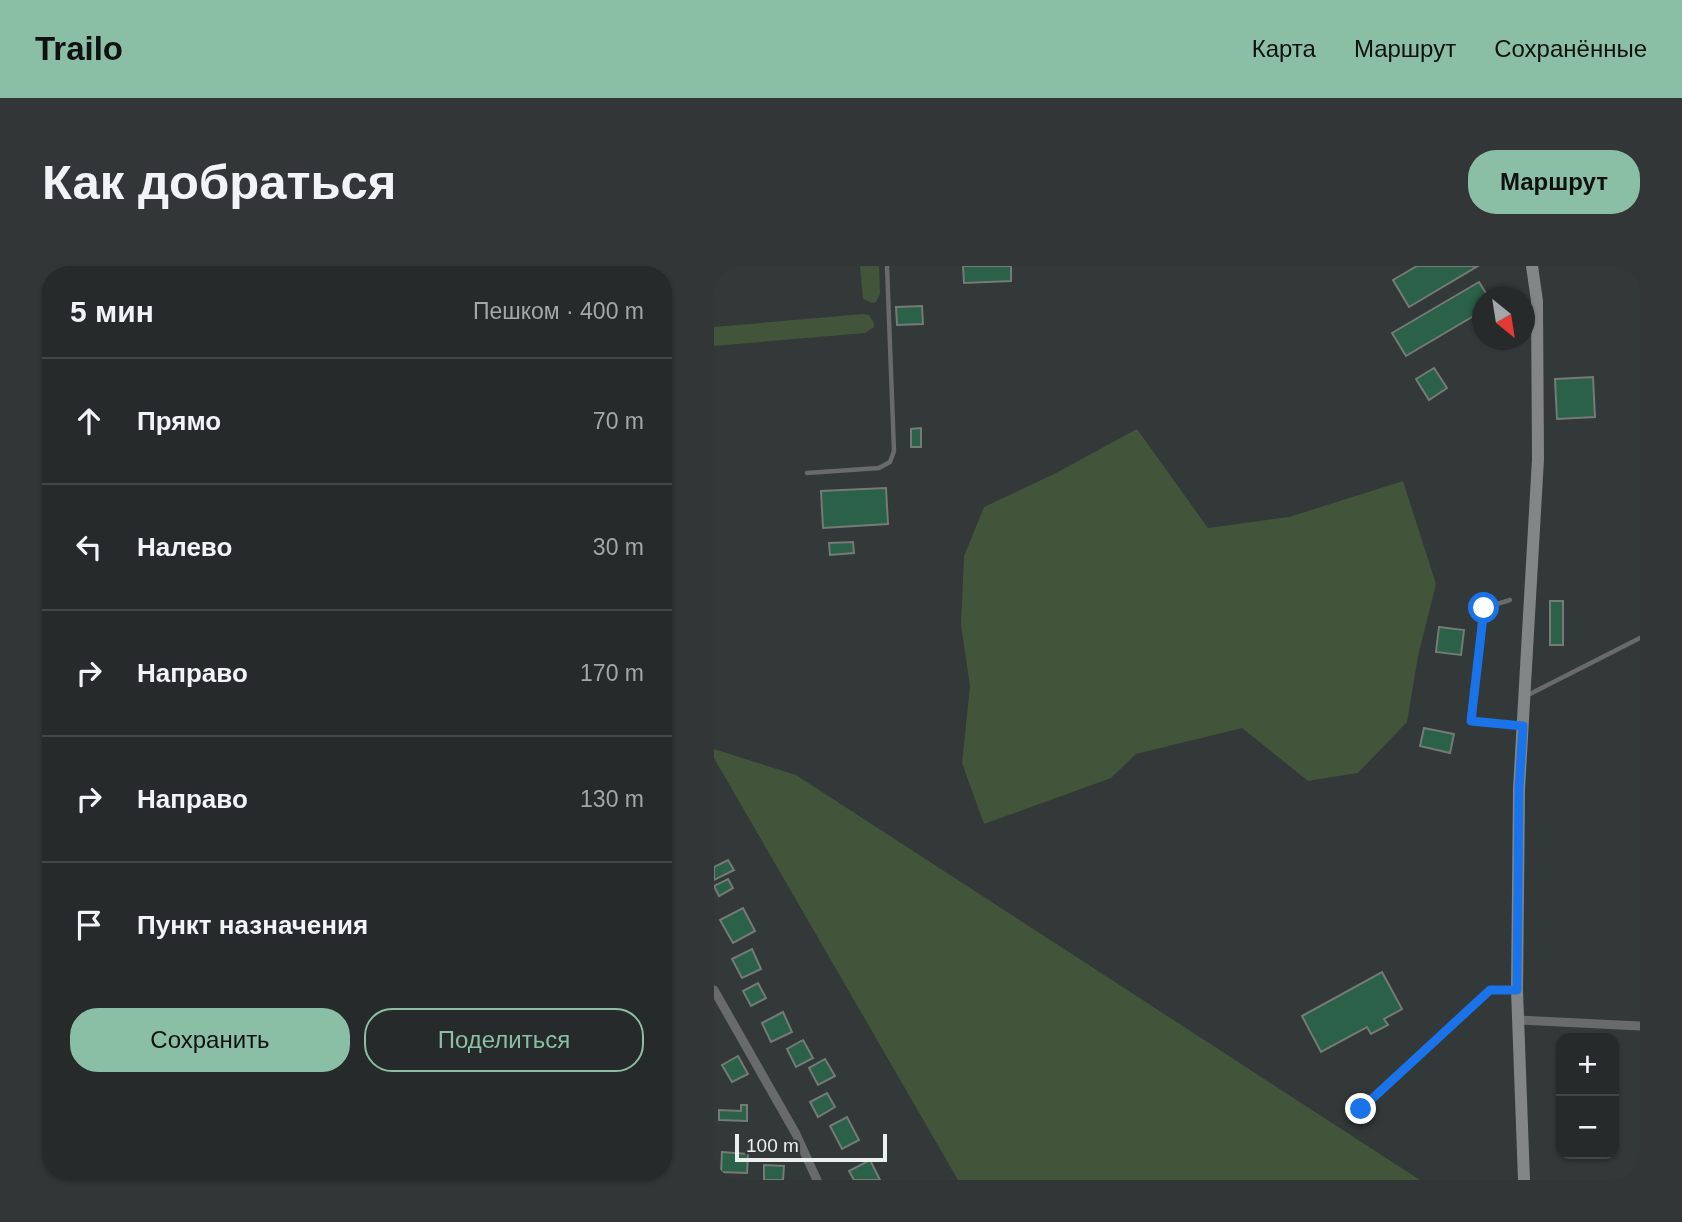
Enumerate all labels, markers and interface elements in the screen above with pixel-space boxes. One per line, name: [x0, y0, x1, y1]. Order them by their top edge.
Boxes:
text: Trailo: [35, 30, 123, 67]
text: Карта: [1252, 35, 1316, 62]
text: Маршрут: [1354, 35, 1456, 62]
text: Сохранённые: [1494, 35, 1647, 62]
button: Маршрут: [1468, 150, 1640, 214]
text: Как добраться: [42, 155, 396, 209]
north arrow: [1472, 287, 1535, 350]
text: 5 мин: [70, 295, 154, 328]
text: Пешком · 400 m: [473, 298, 644, 324]
icon: ahead: [70, 402, 108, 440]
text: Прямо: [137, 406, 221, 436]
text: 70 m: [593, 408, 644, 434]
icon: left: [70, 528, 108, 566]
text: Налево: [137, 532, 232, 562]
text: 30 m: [593, 534, 644, 560]
route start: [1468, 592, 1499, 623]
icon: right: [70, 654, 108, 692]
text: Направо: [137, 658, 248, 688]
text: 170 m: [580, 660, 644, 686]
icon: right: [70, 780, 108, 818]
text: Направо: [137, 784, 248, 814]
text: 130 m: [580, 786, 644, 812]
icon: arrive: [70, 906, 108, 944]
text: Пункт назначения: [137, 910, 368, 940]
button: Сохранить: [70, 1008, 350, 1072]
button: Поделиться: [364, 1008, 644, 1072]
map controls: [1556, 1033, 1619, 1159]
button: +: [1556, 1033, 1619, 1096]
route end: [1345, 1093, 1376, 1124]
button: −: [1556, 1096, 1619, 1159]
scale bar: [735, 1131, 887, 1163]
text: 100 m: [746, 1135, 799, 1156]

